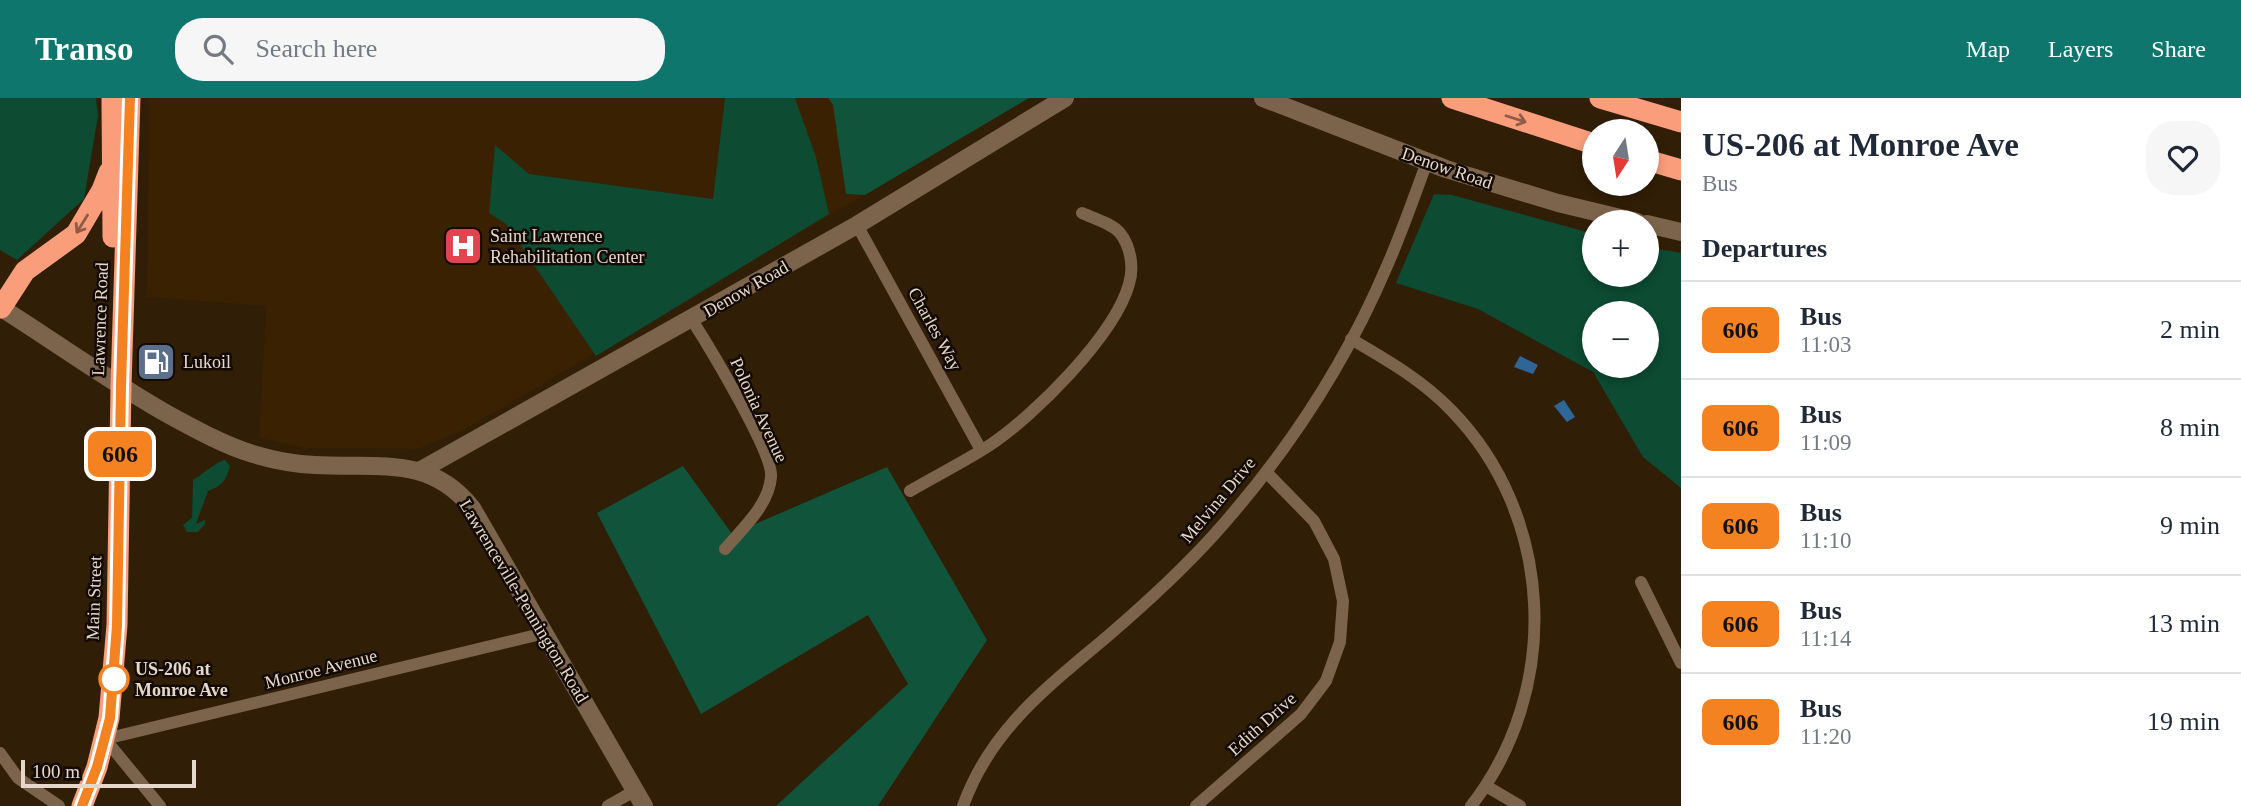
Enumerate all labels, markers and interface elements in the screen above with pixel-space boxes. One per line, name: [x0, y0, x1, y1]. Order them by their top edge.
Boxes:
search box: [175, 18, 665, 81]
icon: search: [199, 30, 237, 68]
text: Transo: [35, 31, 133, 67]
text: Search here: [255, 34, 377, 63]
text: Map: [1966, 36, 2010, 62]
text: Layers: [2048, 36, 2113, 62]
text: Share: [2151, 36, 2206, 62]
one-way arrow: [1505, 114, 1527, 127]
north arrow: [1582, 119, 1659, 196]
map controls: [1582, 119, 1659, 378]
button: heart: [2146, 121, 2220, 195]
text: US-206 at Monroe Ave: [1702, 127, 2019, 163]
street label: Denow Road: [1399, 143, 1495, 193]
text: Bus: [1702, 171, 1738, 196]
button: +: [1582, 210, 1659, 287]
one-way arrow: [74, 213, 88, 233]
hospital icon: Saint Lawrence Rehabilitation Center: [442, 225, 484, 267]
place label: Saint Lawrence Rehabilitation Center: [490, 226, 644, 267]
text: Departures: [1702, 234, 1827, 263]
street label: Denow Road: [700, 257, 792, 321]
street label: Lawrence Road: [88, 262, 112, 376]
street label: Charles Way: [904, 284, 966, 374]
button: −: [1582, 301, 1659, 378]
text: Bus: [1800, 302, 1842, 331]
text: 2 min: [2160, 315, 2220, 344]
text: 606: [1723, 317, 1759, 343]
text: 11:03: [1800, 332, 1852, 357]
fuel station icon: Lukoil: [135, 341, 177, 383]
place label: Lukoil: [183, 352, 231, 372]
street label: Polonia Avenue: [726, 354, 792, 466]
text: Bus: [1800, 400, 1842, 429]
text: 8 min: [2160, 413, 2220, 442]
text: 606: [1723, 415, 1759, 441]
text: 11:09: [1800, 430, 1852, 455]
line badge: 606: [80, 431, 160, 477]
text: 606: [102, 441, 138, 467]
street label: Melvina Drive: [1176, 453, 1260, 547]
street label: Lawrenceville-Pennington Road: [455, 496, 593, 706]
text: Bus: [1800, 498, 1842, 527]
text: 9 min: [2160, 511, 2220, 540]
text: 606: [1723, 513, 1759, 539]
text: 11:10: [1800, 528, 1852, 553]
street label: Main Street: [83, 555, 105, 641]
text: Bus: [1800, 596, 1842, 625]
text: 13 min: [2147, 609, 2220, 638]
text: 606: [1723, 611, 1759, 637]
text: 11:14: [1800, 626, 1852, 651]
street label: Monroe Avenue: [263, 645, 379, 693]
place label: US-206 at Monroe Ave: [135, 659, 228, 700]
marker: US-206 at Monroe Ave: [99, 664, 129, 694]
street label: Edith Drive: [1224, 688, 1300, 760]
text: Bus: [1800, 694, 1842, 723]
text: 19 min: [2147, 707, 2220, 736]
text: 606: [1723, 709, 1759, 735]
text: 11:20: [1800, 724, 1852, 749]
scale bar: [21, 757, 196, 789]
text: 100 m: [32, 761, 80, 782]

